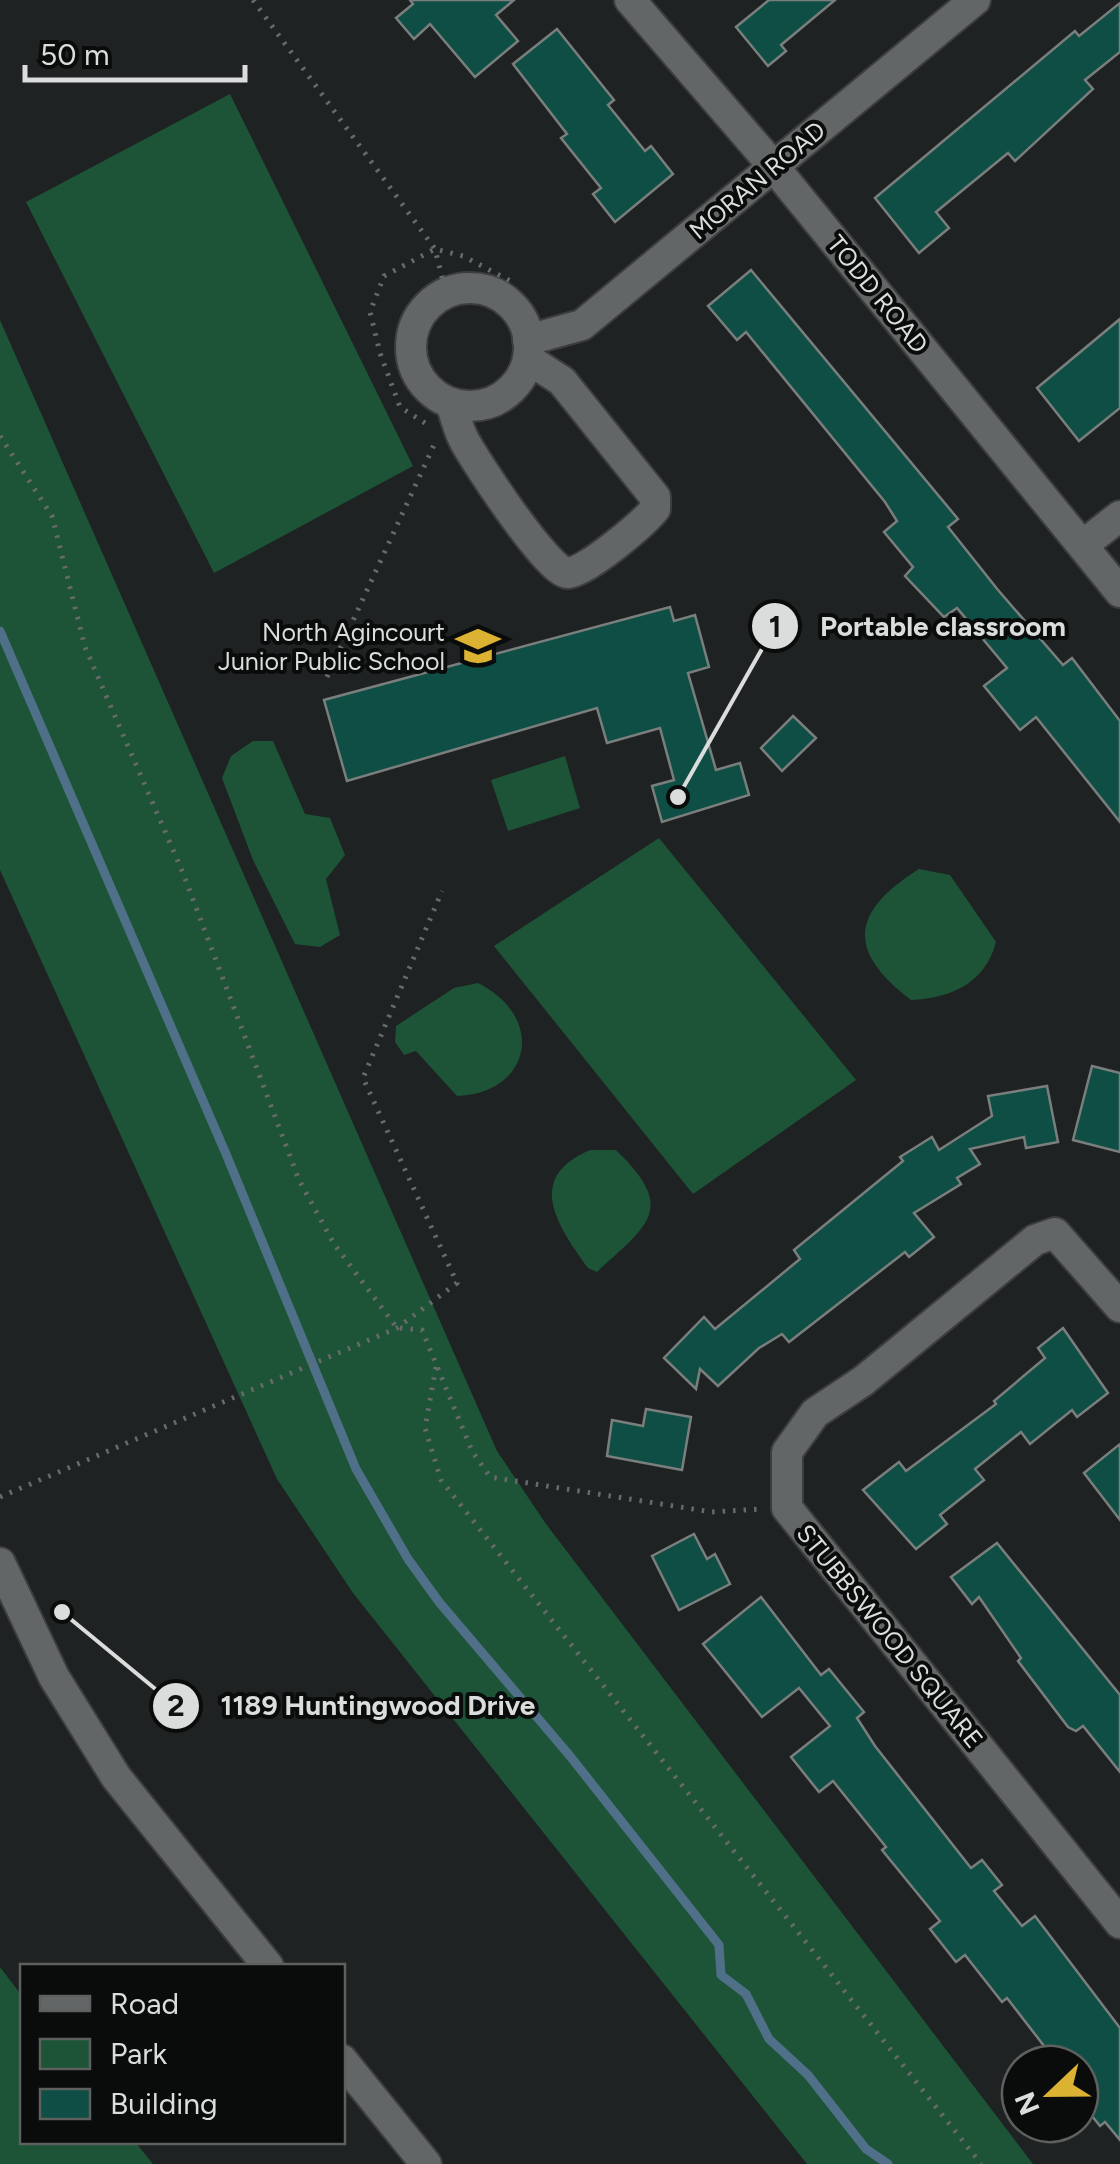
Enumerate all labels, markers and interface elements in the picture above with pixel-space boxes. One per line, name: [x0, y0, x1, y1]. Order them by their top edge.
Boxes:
scale bar: [25, 20, 245, 82]
text: 50 m: [40, 36, 109, 73]
street label: MORAN ROAD: [683, 115, 831, 245]
street label: TODD ROAD: [821, 229, 935, 359]
callout: Portable classroom: [750, 597, 1086, 655]
text: 1: [769, 608, 781, 645]
text: Portable classroom: [820, 609, 1066, 643]
place label: North Agincourt Junior Public School: [218, 617, 445, 676]
school or university icon: North Agincourt Junior Public School: [454, 622, 502, 670]
street label: STUBBSWOOD SQUARE: [791, 1518, 989, 1754]
callout: 1189 Huntingwood Drive: [151, 1677, 556, 1735]
text: 2: [167, 1687, 185, 1724]
text: 1189 Huntingwood Drive: [221, 1688, 535, 1722]
legend: [20, 1964, 345, 2144]
text: Road: [110, 1985, 179, 2022]
text: Park: [110, 2035, 168, 2072]
north arrow: [1000, 2044, 1100, 2144]
text: Building: [110, 2085, 218, 2122]
text: N: [1007, 2087, 1047, 2120]

